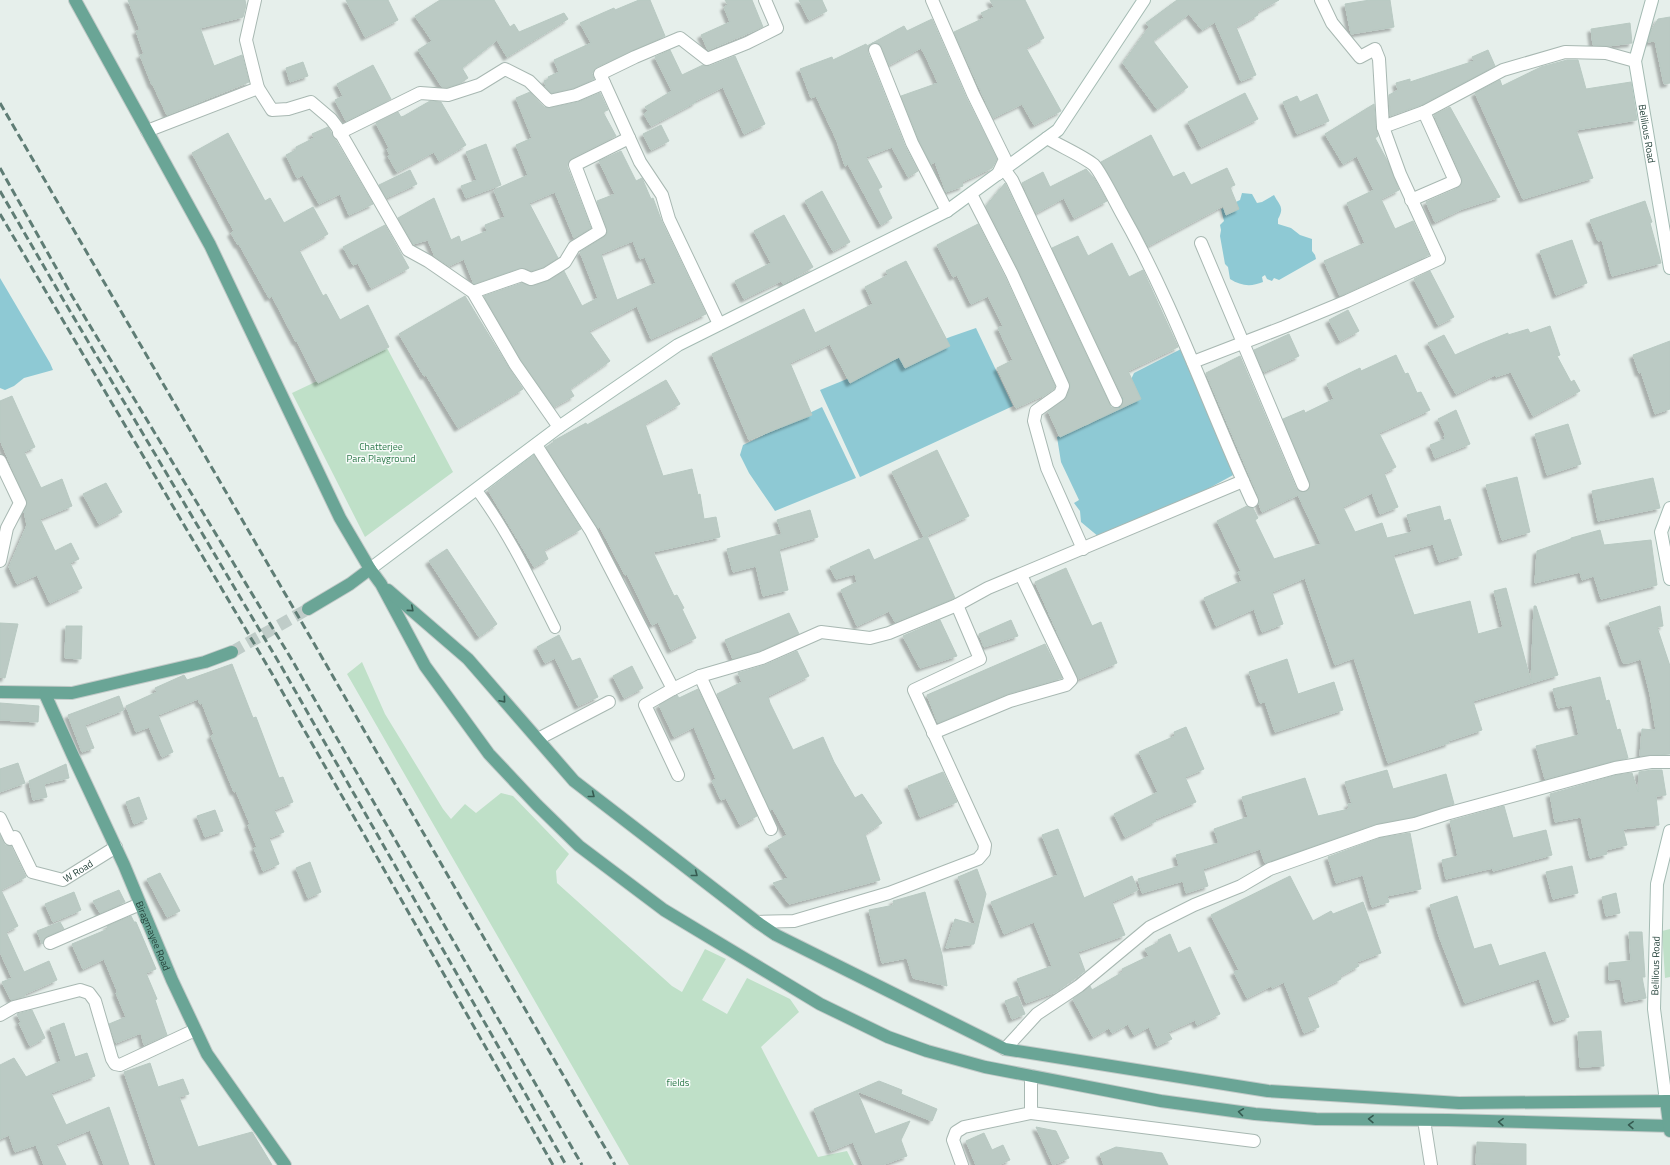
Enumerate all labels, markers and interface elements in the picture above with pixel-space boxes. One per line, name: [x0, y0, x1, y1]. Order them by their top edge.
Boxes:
street label: Belilious Road: [1634, 103, 1659, 164]
park label: Chatterjee Para Playground: [346, 439, 416, 466]
one-way arrow: [406, 605, 413, 612]
one-way arrow: [499, 695, 506, 703]
one-way arrow: [587, 790, 594, 797]
street label: W Road: [60, 856, 96, 886]
one-way arrow: [690, 869, 697, 876]
street label: Biragmayee Road: [132, 899, 174, 973]
street label: Belilious Road: [1647, 936, 1664, 996]
park label: fields: [667, 1075, 690, 1090]
one-way arrow: [1238, 1108, 1244, 1117]
one-way arrow: [1368, 1115, 1374, 1123]
one-way arrow: [1498, 1117, 1504, 1126]
one-way arrow: [1628, 1121, 1634, 1129]

